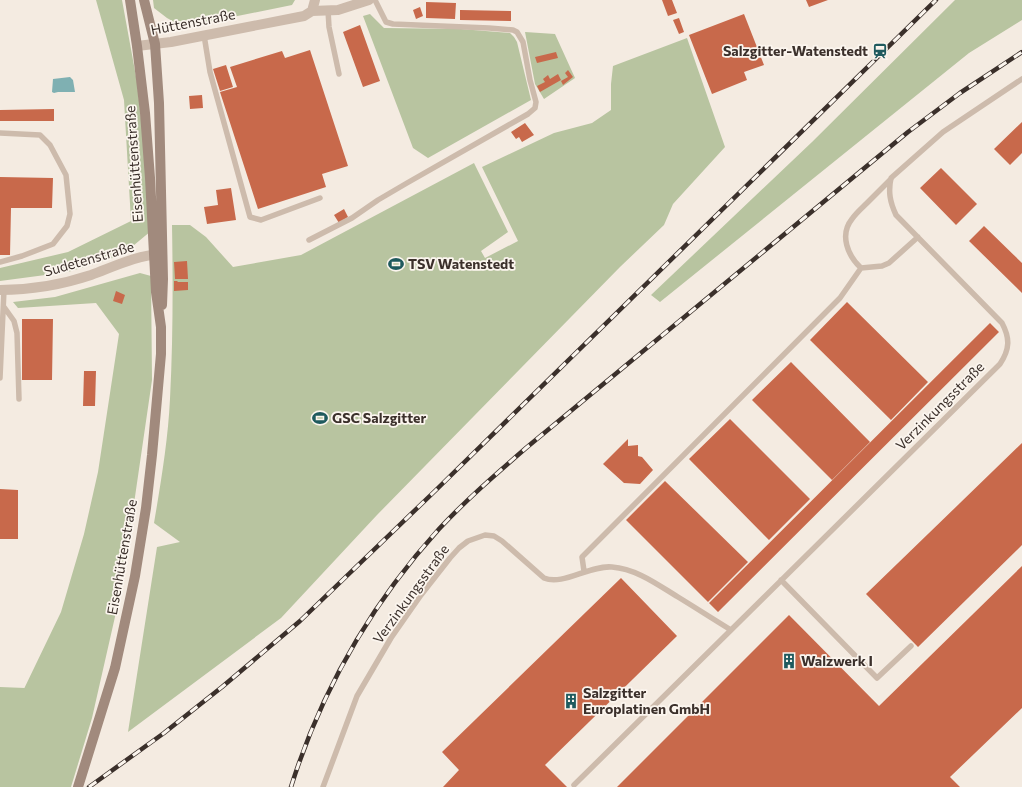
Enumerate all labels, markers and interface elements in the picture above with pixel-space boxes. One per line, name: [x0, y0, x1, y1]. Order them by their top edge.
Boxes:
street label: Hüttenstraße: [149, 5, 237, 38]
place label: Salzgitter-Watenstedt: [723, 42, 868, 59]
station icon: Salzgitter-Watenstedt: [871, 42, 889, 60]
street label: Eisenhüttenstraße: [121, 105, 146, 223]
street label: Sudetenstraße: [42, 238, 136, 280]
sports icon: TSV Watenstedt: [387, 255, 405, 273]
place label: TSV Watenstedt: [408, 255, 514, 272]
street label: Verzinkungsstraße: [892, 358, 987, 453]
sports icon: GSC Salzgitter: [311, 409, 329, 427]
place label: GSC Salzgitter: [332, 409, 426, 426]
street label: Eisenhüttenstraße: [103, 498, 140, 616]
street label: Verzinkungsstraße: [369, 541, 452, 647]
building icon: Walzwerk I: [780, 652, 798, 670]
place label: Walzwerk I: [801, 652, 873, 669]
place label: Salzgitter Europlatinen GmbH: [583, 684, 710, 717]
building icon: Salzgitter Europlatinen GmbH: [562, 692, 580, 710]

